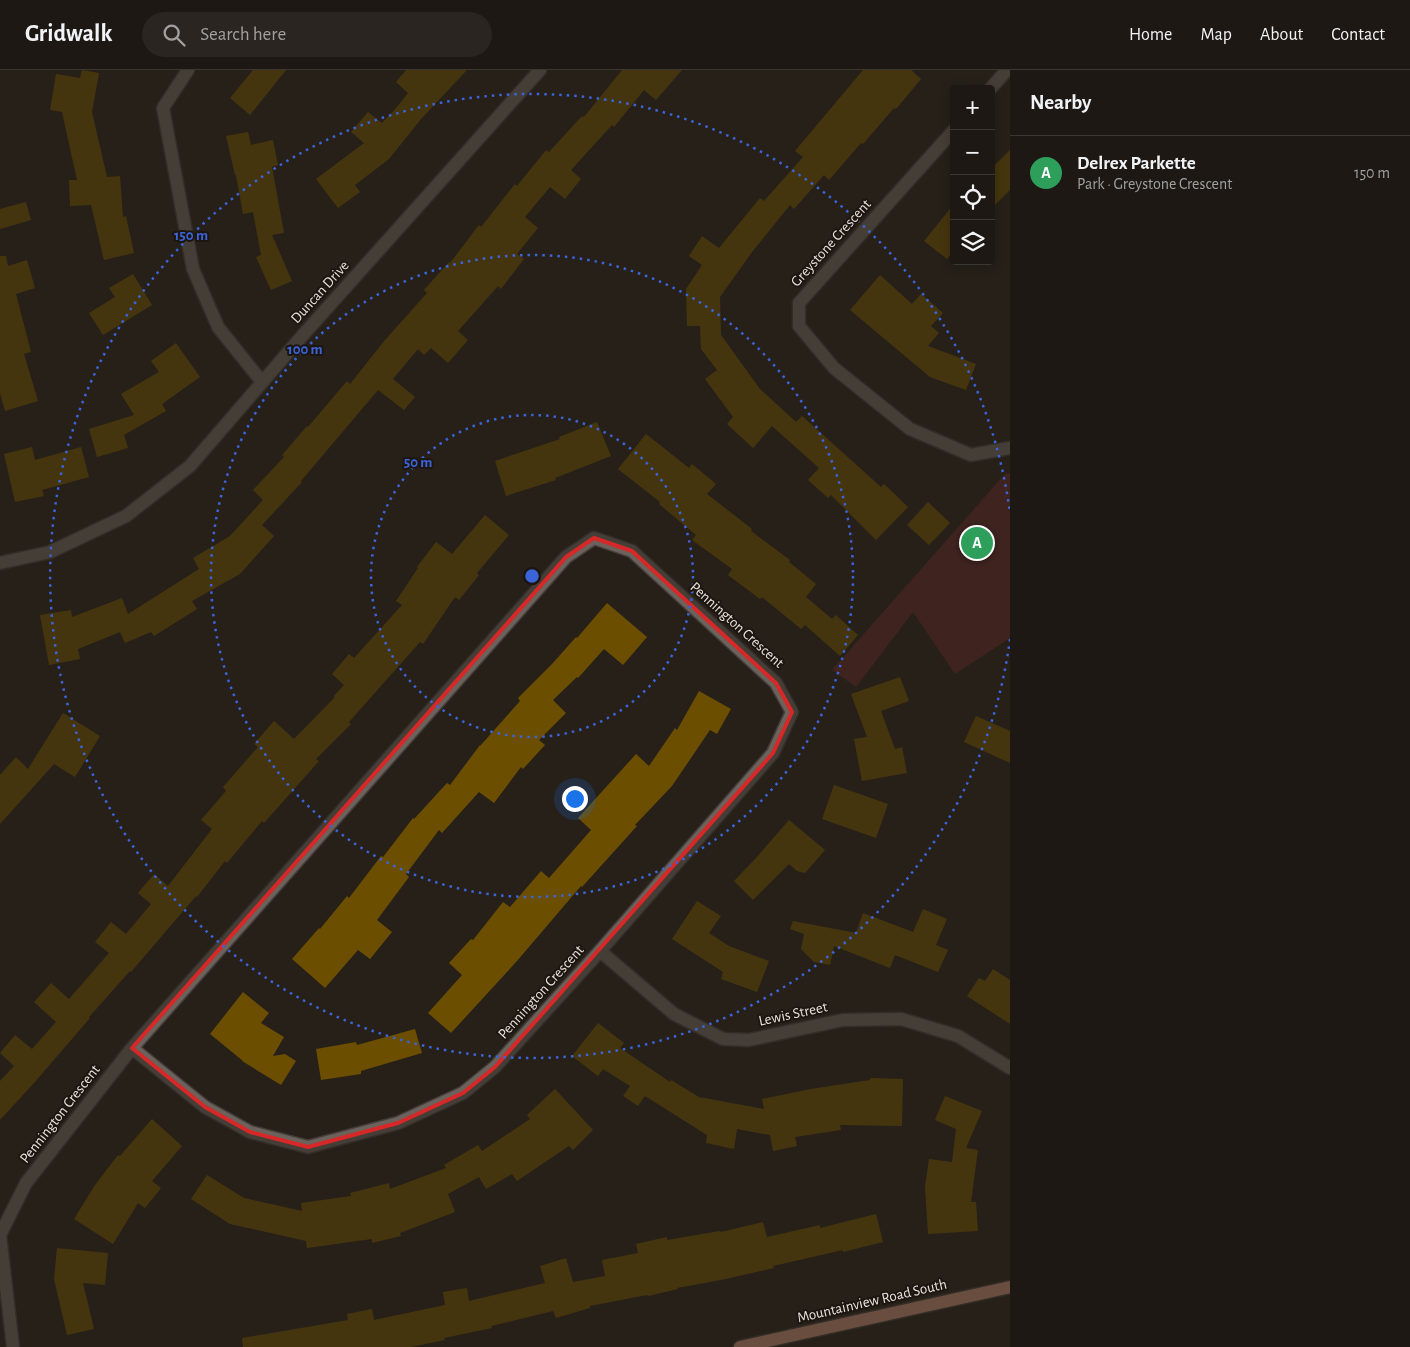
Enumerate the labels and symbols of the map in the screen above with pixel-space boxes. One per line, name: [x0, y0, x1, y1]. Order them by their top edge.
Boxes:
street label: Greystone Crescent: [788, 196, 874, 289]
text: 150 m: [174, 228, 208, 243]
street label: Duncan Drive: [288, 258, 352, 326]
text: 100 m: [287, 342, 323, 357]
text: 50 m: [404, 455, 432, 470]
pin: A: [961, 524, 993, 562]
centre of rings: [523, 567, 541, 585]
street label: Pennington Crescent: [687, 579, 787, 671]
your location: [562, 786, 588, 812]
street label: Pennington Crescent: [495, 942, 587, 1042]
street label: Lewis Street: [757, 999, 829, 1029]
street label: Pennington Crescent: [17, 1062, 103, 1166]
street label: Mountainview Road South: [796, 1276, 948, 1326]

